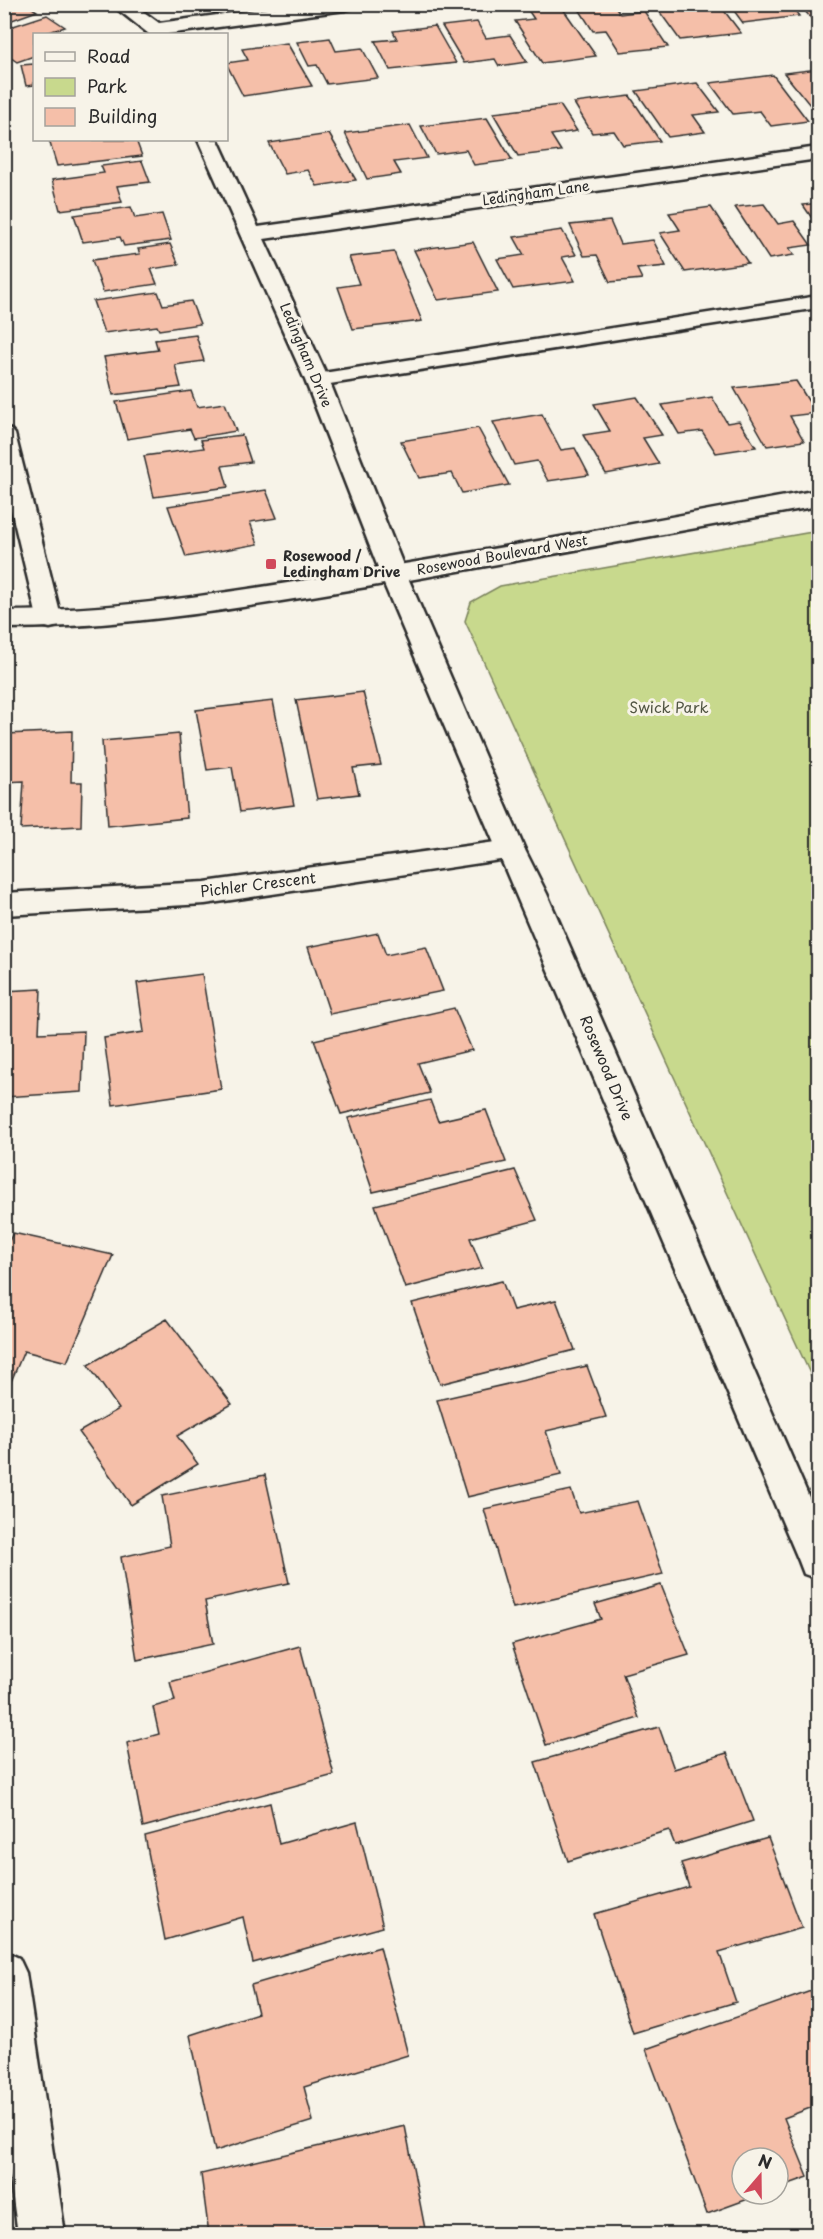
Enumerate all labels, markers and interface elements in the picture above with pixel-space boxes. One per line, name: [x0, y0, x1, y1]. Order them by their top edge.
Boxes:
legend: [33, 33, 228, 141]
text: Road: [87, 42, 131, 69]
text: Park: [87, 72, 127, 99]
text: Building: [87, 102, 157, 129]
street label: Ledingham Lane: [481, 175, 591, 210]
street label: Ledingham Drive: [275, 299, 338, 410]
street label: Rosewood Boulevard West: [415, 529, 589, 580]
place label: Rosewood / Ledingham Drive: [283, 545, 401, 582]
marker: Rosewood / Ledingham Drive: [264, 557, 278, 571]
park label: Swick Park: [629, 695, 709, 718]
street label: Pichler Crescent: [199, 865, 317, 902]
street label: Rosewood Drive: [575, 1011, 640, 1124]
north arrow: [730, 2146, 790, 2206]
text: N: [755, 2148, 776, 2174]

